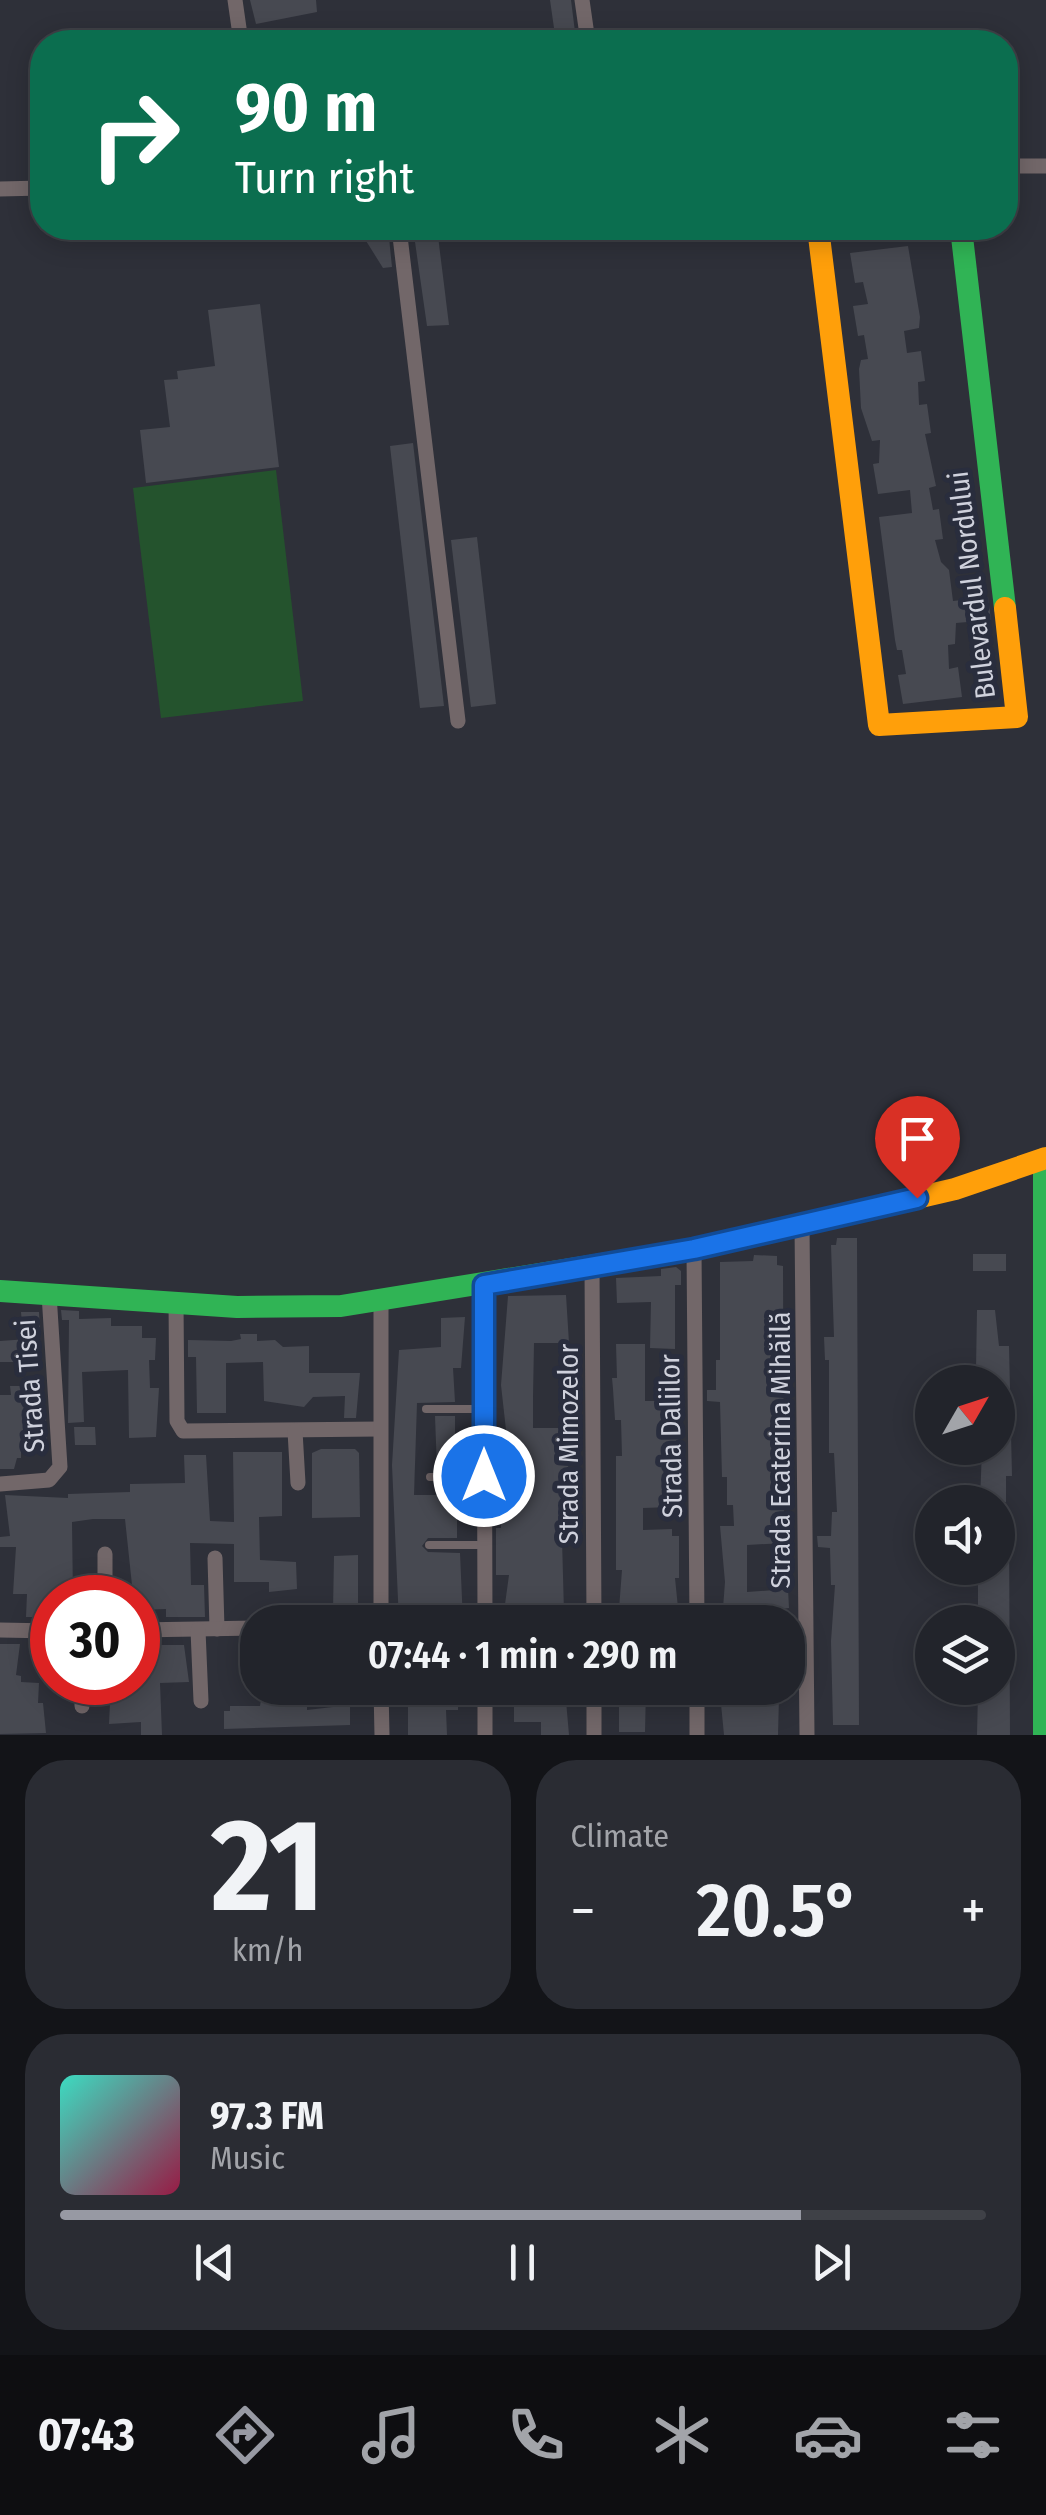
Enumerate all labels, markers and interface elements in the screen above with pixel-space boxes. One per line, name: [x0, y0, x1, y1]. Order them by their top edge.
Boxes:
text: 90 m: [235, 66, 377, 150]
icon: right: [70, 70, 200, 200]
text: Turn right: [235, 151, 414, 205]
street label: Bulevardul Nordului: [942, 469, 1002, 701]
pin: [875, 1096, 960, 1199]
icon: arrive: [890, 1111, 945, 1166]
street label: Strada Ecaterina Mihăilă: [764, 1312, 797, 1588]
street label: Strada Tisei: [9, 1318, 51, 1454]
street label: Strada Mimozelor: [552, 1344, 585, 1544]
street label: Strada Daliilor: [653, 1354, 689, 1518]
north arrow: [915, 1365, 1015, 1465]
map controls: [915, 1365, 1015, 1705]
position arrow: [432, 1424, 536, 1528]
button: sound: [915, 1485, 1015, 1585]
speed limit sign: 30: [30, 1575, 160, 1705]
button: layers: [915, 1605, 1015, 1705]
text: 07:44 · 1 min · 290 m: [368, 1632, 677, 1678]
text: 21: [211, 1788, 324, 1944]
text: Climate: [571, 1817, 669, 1855]
text: 20.5°: [697, 1866, 860, 1956]
text: −: [571, 1878, 595, 1944]
text: +: [961, 1878, 986, 1944]
text: km/h: [232, 1931, 303, 1969]
text: 97.3 FM: [210, 2093, 324, 2139]
text: Music: [210, 2139, 285, 2177]
icon: previous: [187, 2235, 242, 2290]
icon: pause: [495, 2235, 550, 2290]
icon: next: [804, 2235, 859, 2290]
icon: directions: [210, 2400, 280, 2470]
icon: music: [356, 2400, 426, 2470]
icon: phone: [501, 2400, 571, 2470]
icon: climate: [647, 2400, 717, 2470]
icon: car: [793, 2400, 863, 2470]
icon: filters: [938, 2400, 1008, 2470]
text: 07:43: [38, 2408, 135, 2462]

